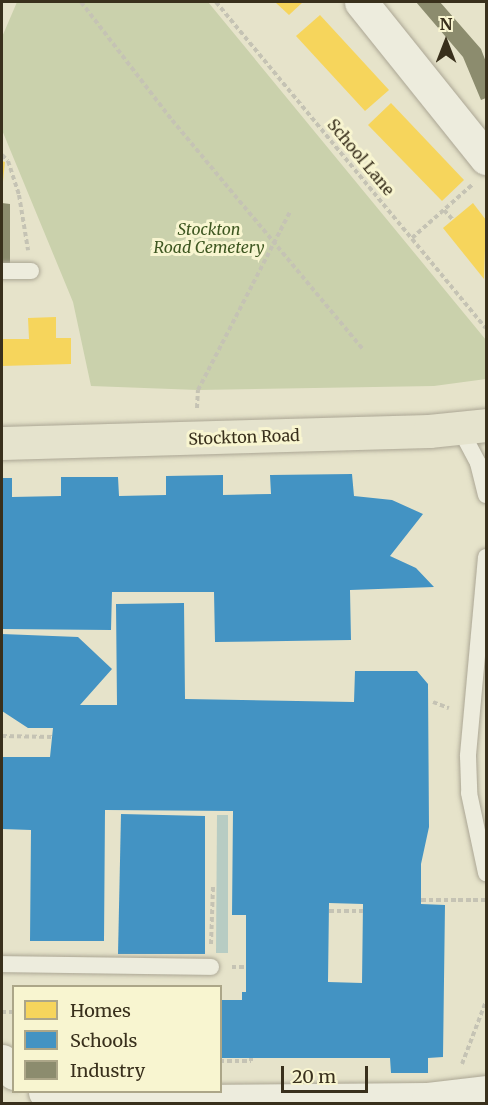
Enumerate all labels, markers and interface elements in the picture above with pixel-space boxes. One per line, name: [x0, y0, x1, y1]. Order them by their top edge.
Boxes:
north arrow: [416, 12, 476, 72]
text: N: [440, 14, 452, 34]
street label: School Lane: [323, 115, 399, 199]
park label: Stockton Road Cemetery: [153, 219, 265, 257]
street label: Stockton Road: [188, 425, 300, 449]
legend: [12, 985, 222, 1093]
text: Homes: [70, 999, 131, 1022]
text: Schools: [70, 1029, 137, 1052]
scale bar: [284, 1054, 371, 1092]
text: Industry: [70, 1059, 145, 1082]
text: 20 m: [292, 1065, 336, 1088]

